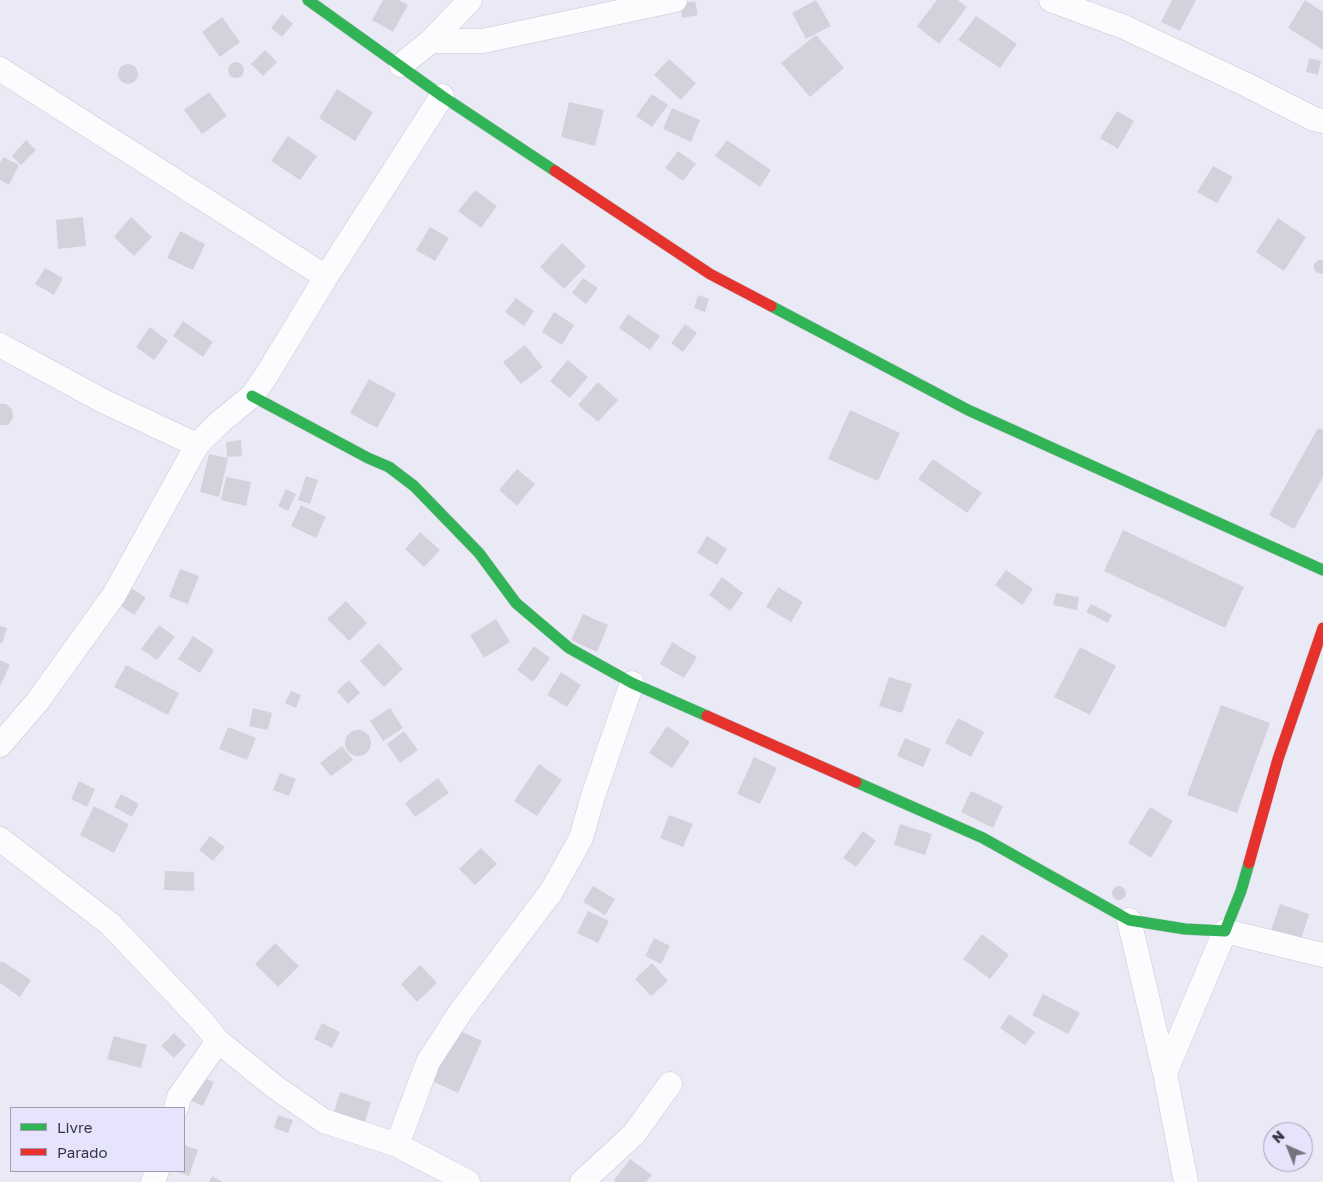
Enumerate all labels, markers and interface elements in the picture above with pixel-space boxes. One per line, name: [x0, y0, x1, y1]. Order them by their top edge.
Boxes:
legend: [10, 1107, 185, 1172]
text: Livre: [57, 1118, 92, 1136]
north arrow: [1263, 1122, 1313, 1172]
text: N: [1268, 1127, 1288, 1146]
text: Parado: [57, 1143, 108, 1161]

